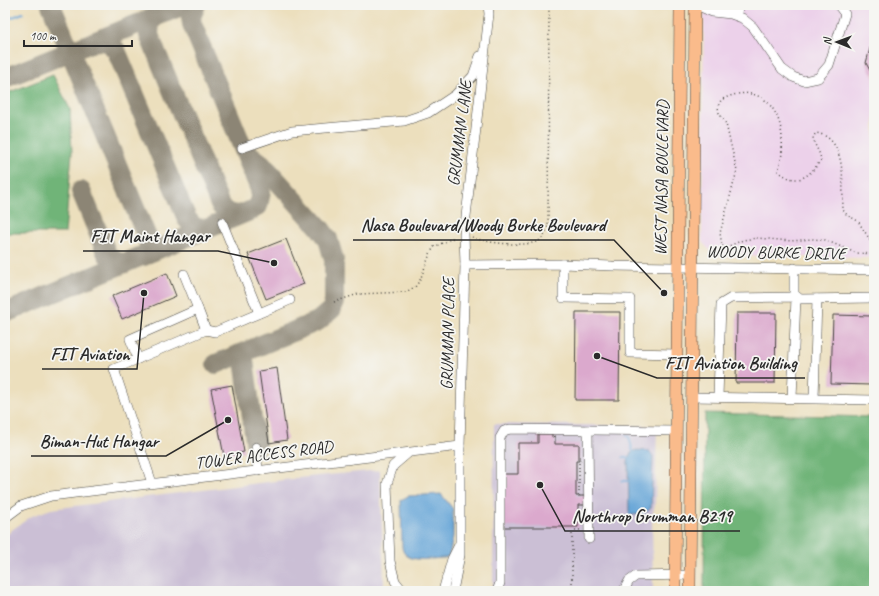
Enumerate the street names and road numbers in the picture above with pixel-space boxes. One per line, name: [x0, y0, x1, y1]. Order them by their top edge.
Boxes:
street label: GRUMMAN LANE: [443, 77, 477, 187]
street label: WEST NASA BOULEVARD: [650, 98, 673, 256]
street label: WOODY BURKE DRIVE: [706, 241, 849, 264]
street label: GRUMMAN PLACE: [436, 276, 459, 390]
street label: TOWER ACCESS ROAD: [194, 435, 336, 473]

